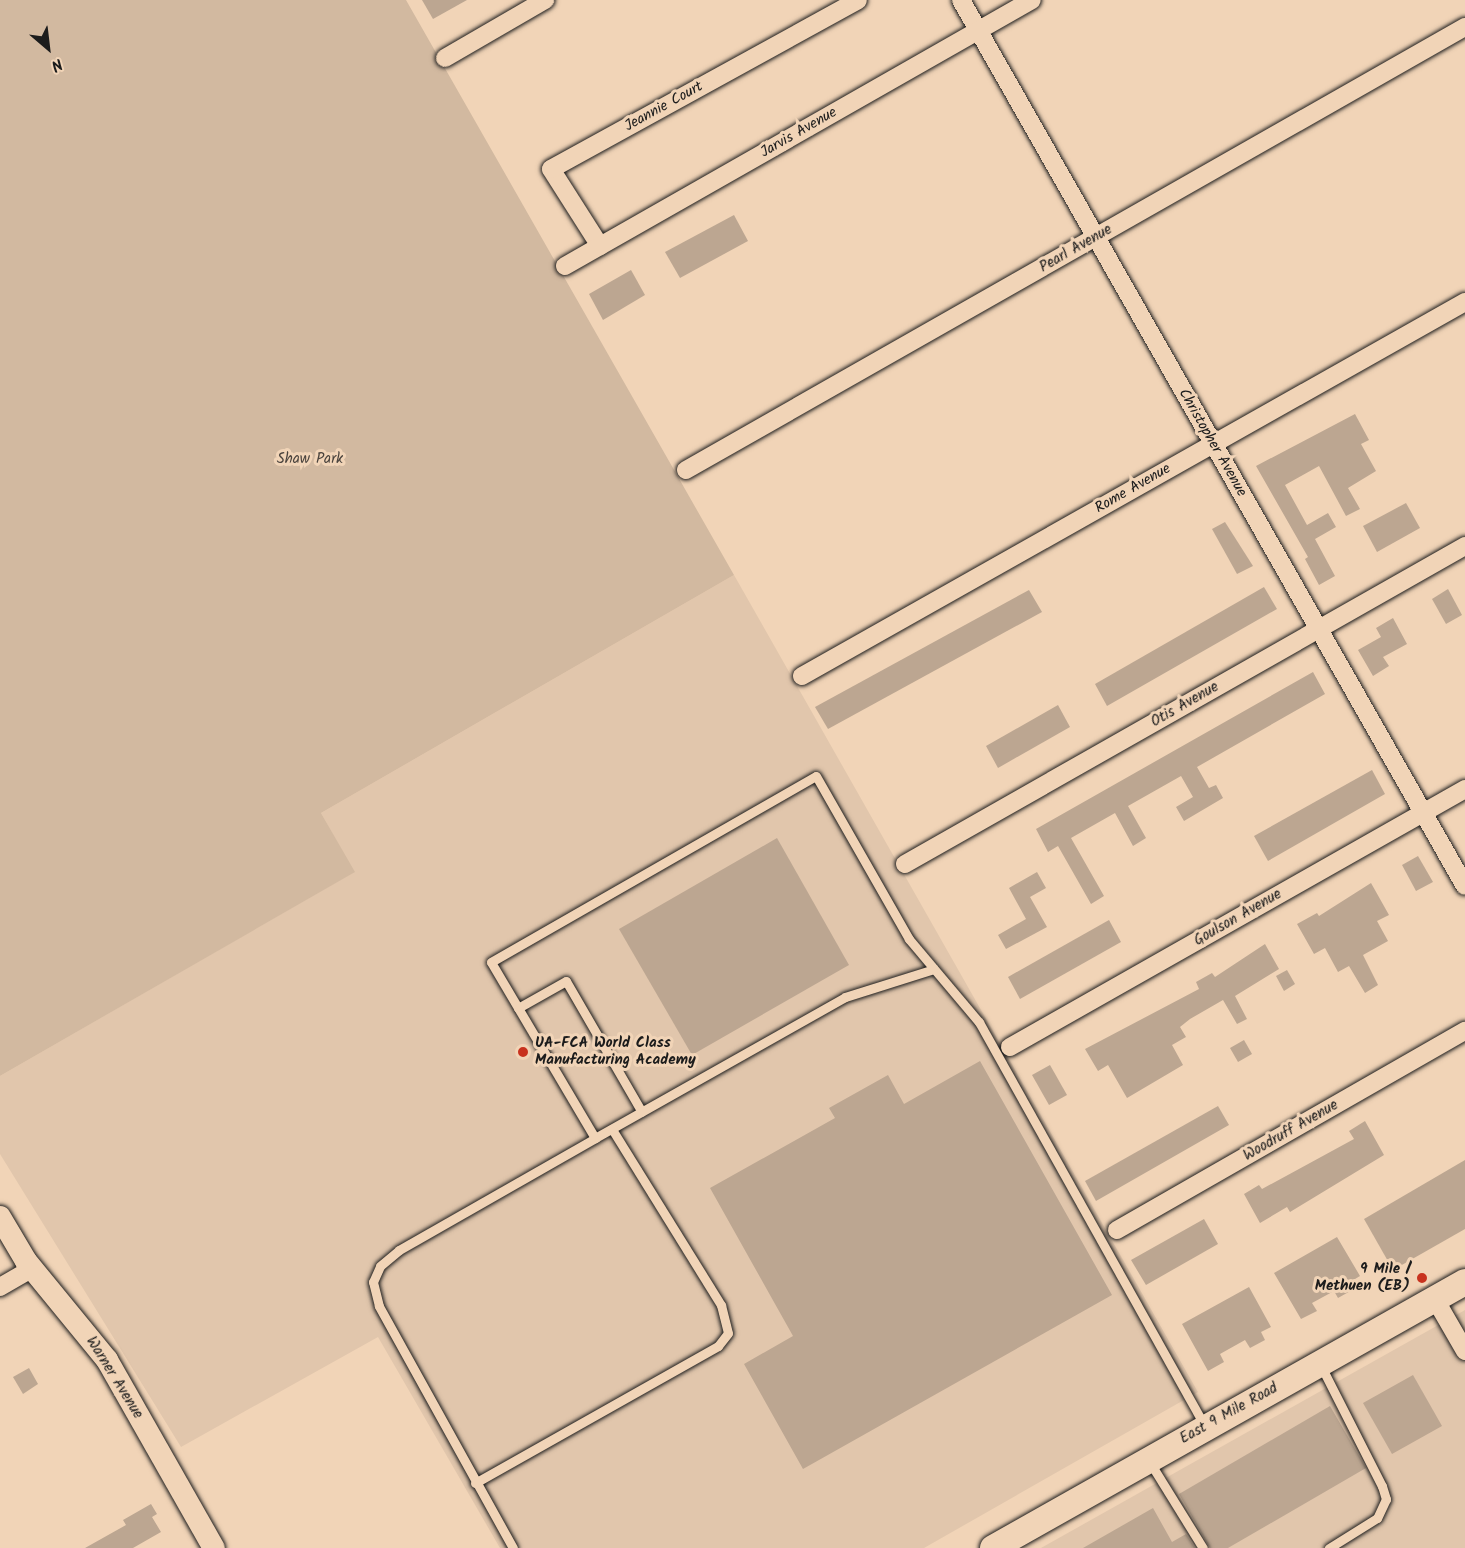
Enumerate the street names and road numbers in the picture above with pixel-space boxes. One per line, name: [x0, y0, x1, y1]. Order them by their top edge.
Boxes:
street label: Jeannie Court: [622, 78, 706, 136]
street label: Jarvis Avenue: [757, 104, 841, 162]
street label: Pearl Avenue: [1037, 221, 1115, 277]
street label: Christopher Avenue: [1174, 386, 1250, 500]
street label: Rome Avenue: [1092, 460, 1174, 518]
street label: Otis Avenue: [1148, 678, 1222, 732]
street label: Goulson Avenue: [1191, 886, 1285, 950]
street label: Woodruff Avenue: [1240, 1097, 1342, 1165]
street label: Warner Avenue: [82, 1334, 146, 1422]
street label: East 9 Mile Road: [1177, 1380, 1281, 1448]

